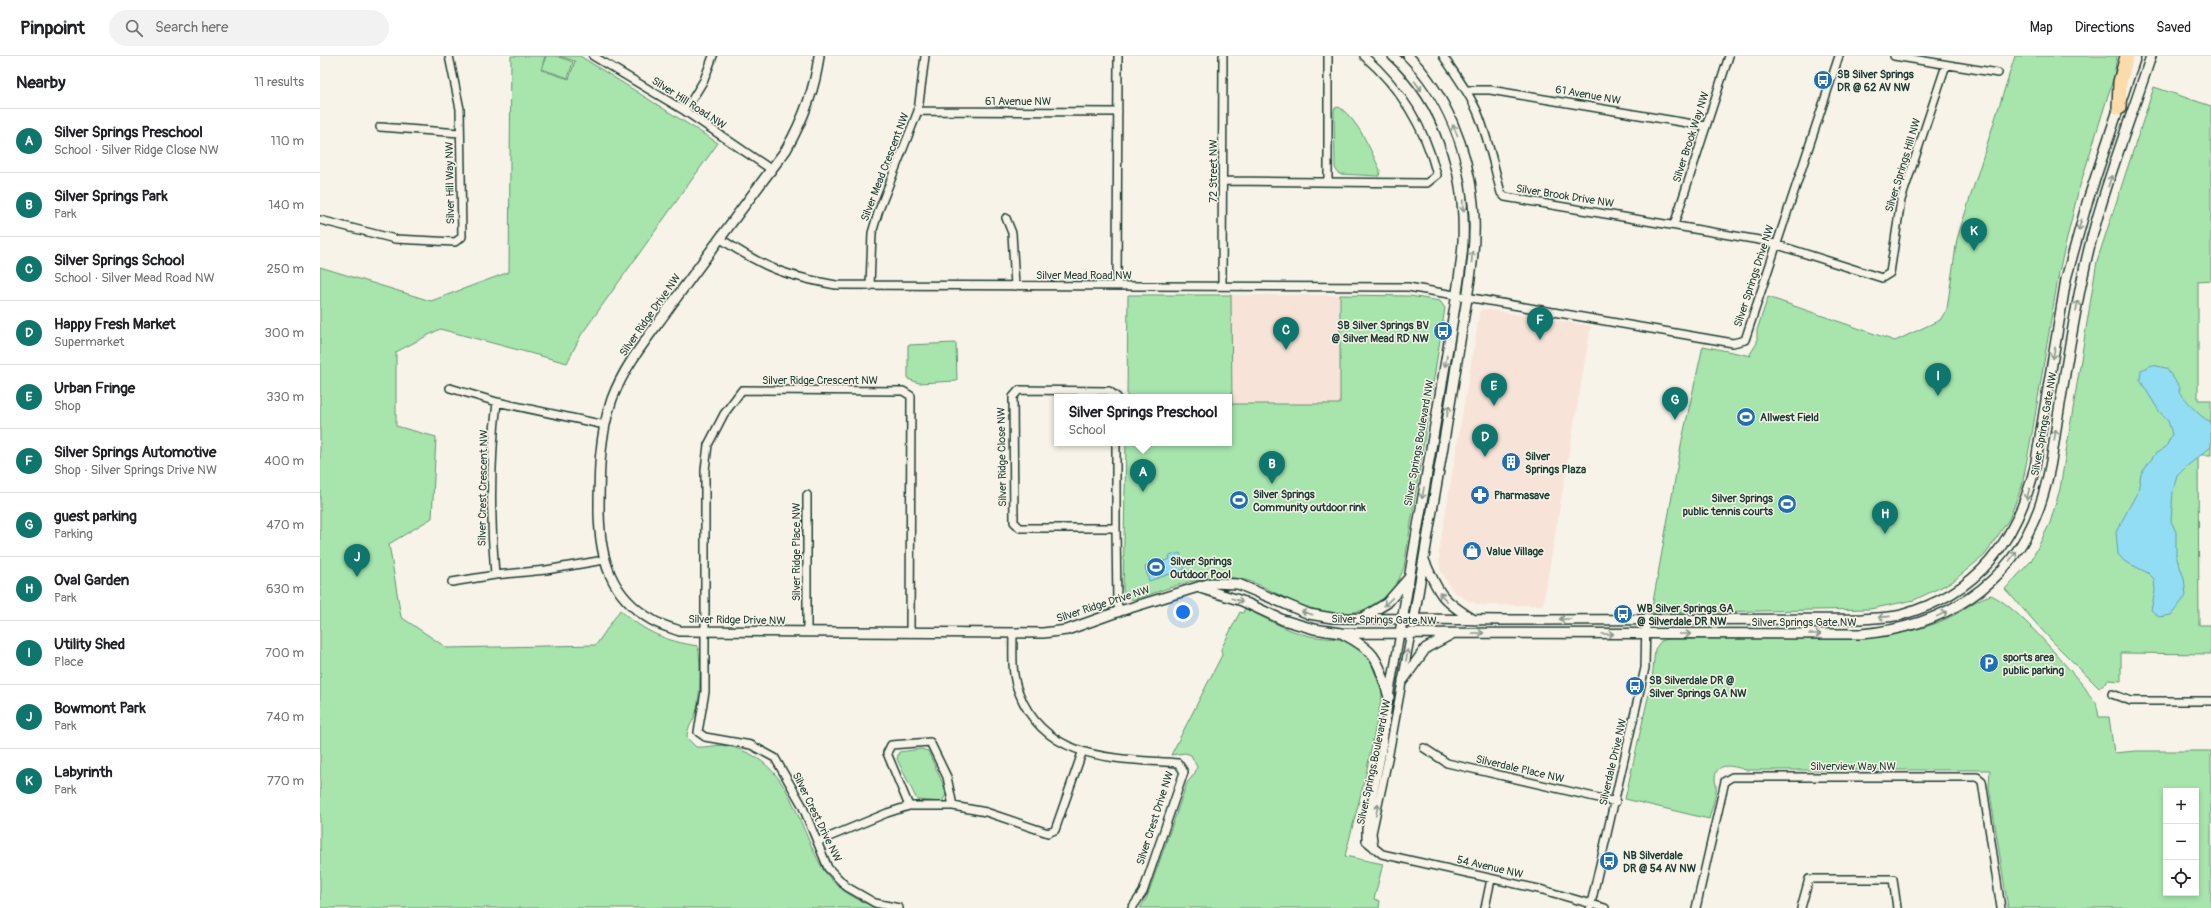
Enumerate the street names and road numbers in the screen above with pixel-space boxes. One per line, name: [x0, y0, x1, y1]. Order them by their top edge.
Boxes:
street label: Silver Hill Road NW: [649, 74, 729, 132]
street label: 61 Avenue NW: [1554, 83, 1622, 107]
street label: Silver Brook Way NW: [1670, 90, 1712, 184]
street label: 61 Avenue NW: [985, 95, 1051, 108]
street label: Silver Mead Crescent NW: [858, 111, 912, 223]
street label: Silver Springs Hill NW: [1883, 116, 1923, 214]
street label: 72 Street NW: [1207, 139, 1220, 203]
street label: Silver Hill Way NW: [443, 142, 457, 224]
street label: Silver Brook Drive NW: [1515, 182, 1615, 210]
street label: Silver Springs Drive NW: [1731, 223, 1777, 329]
street label: Silver Mead Road NW: [1036, 269, 1132, 282]
street label: Silver Ridge Drive NW: [617, 271, 683, 359]
street label: Silver Springs Gate NW: [2028, 371, 2060, 477]
street label: Silver Ridge Crescent NW: [762, 374, 878, 387]
street label: Silver Springs Boulevard NW: [1401, 379, 1437, 507]
street label: Silver Ridge Close NW: [995, 407, 1009, 507]
street label: Silver Crest Crescent NW: [475, 430, 491, 546]
street label: Silver Ridge Place NW: [790, 503, 803, 601]
street label: Silver Ridge Drive NW: [1055, 583, 1151, 625]
street label: Silver Ridge Drive NW: [688, 613, 786, 627]
street label: Silver Springs Gate NW: [1331, 613, 1437, 627]
street label: Silver Springs Gate NW: [1751, 616, 1857, 629]
street label: Silver Springs Boulevard NW: [1354, 698, 1394, 826]
street label: Silverdale Drive NW: [1597, 717, 1629, 807]
street label: Silverdale Place NW: [1475, 753, 1565, 785]
street label: Silverview Way NW: [1810, 760, 1896, 773]
street label: Silver Crest Drive NW: [1134, 769, 1176, 867]
street label: Silver Crest Drive NW: [790, 770, 844, 864]
street label: 54 Avenue NW: [1456, 853, 1524, 881]

